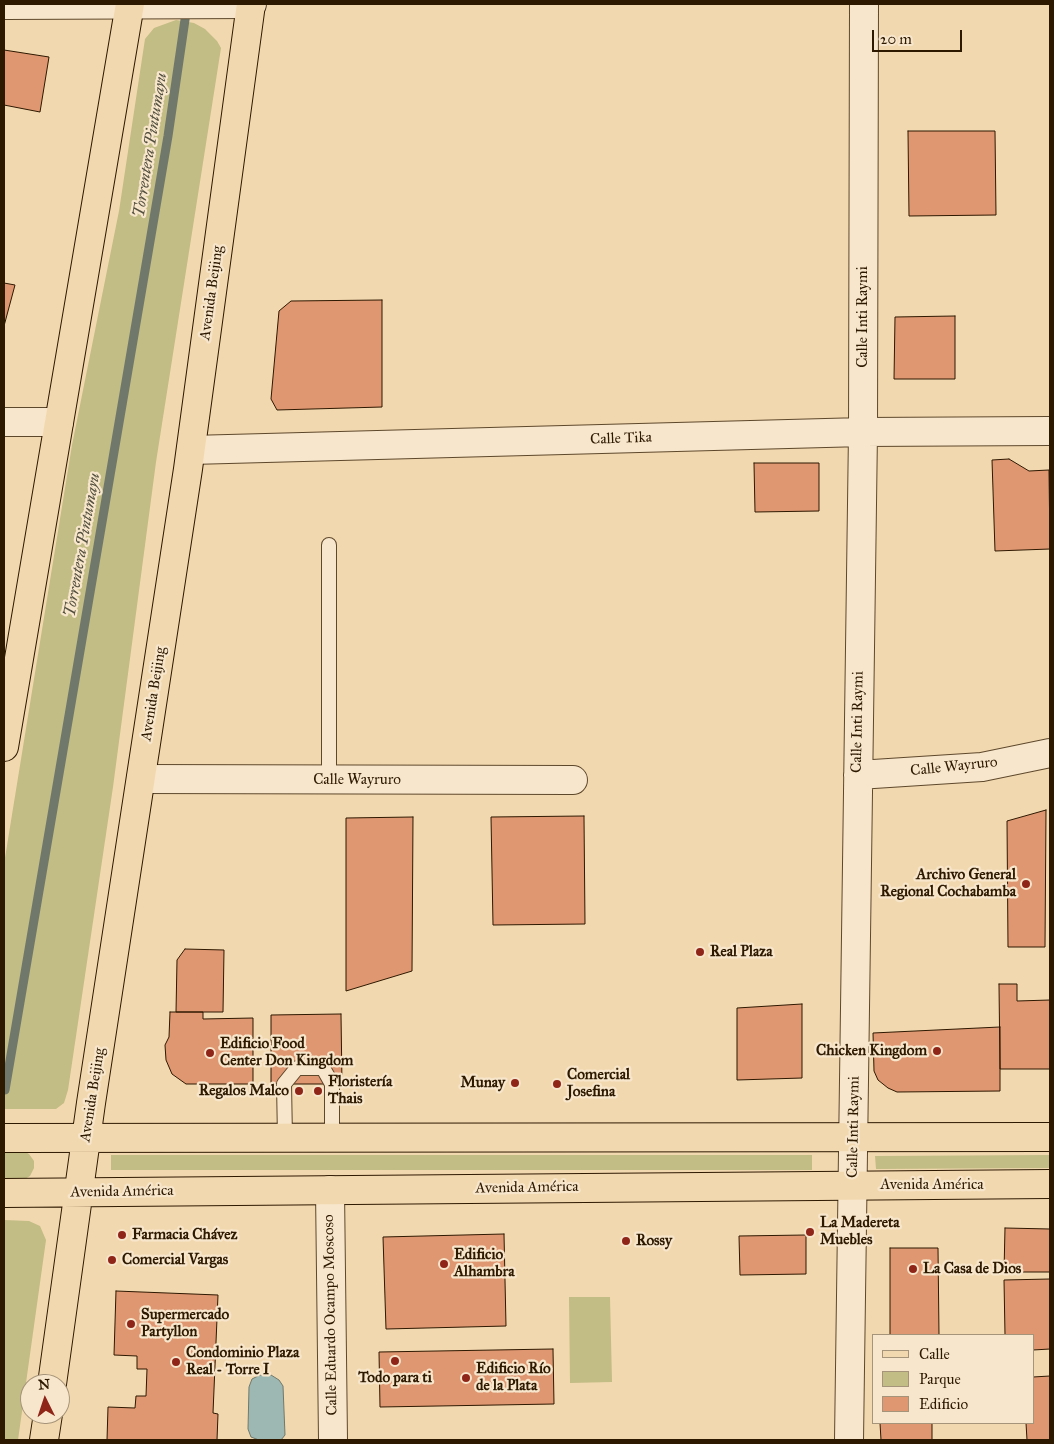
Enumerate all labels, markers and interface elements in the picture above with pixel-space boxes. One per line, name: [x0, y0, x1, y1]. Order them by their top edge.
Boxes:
scale bar: [874, 20, 964, 52]
text: 20 m: [880, 30, 912, 48]
water label: Torrentera Pintumayu: [130, 71, 172, 219]
street label: Avenida Beijing: [196, 245, 228, 341]
street label: Calle Inti Raymi: [854, 266, 872, 368]
street label: Calle Tika: [590, 429, 652, 449]
water label: Torrentera Pintumayu: [61, 472, 105, 618]
street label: Avenida Beijing: [138, 646, 170, 742]
street label: Calle Inti Raymi: [848, 671, 868, 773]
street label: Calle Wayruro: [909, 753, 999, 781]
street label: Calle Wayruro: [313, 771, 401, 789]
place label: Archivo General Regional Cochabamba: [880, 866, 1016, 901]
marker: Archivo General Regional Cochabamba: [1020, 878, 1032, 890]
place label: Real Plaza: [710, 943, 773, 961]
marker: Real Plaza: [694, 946, 706, 958]
place label: Edificio Food Center Don Kingdom: [220, 1035, 353, 1070]
place label: Chicken Kingdom: [816, 1042, 927, 1060]
marker: Chicken Kingdom: [931, 1045, 943, 1057]
street label: Avenida Beijing: [77, 1047, 109, 1143]
marker: Edificio Food Center Don Kingdom: [204, 1047, 216, 1059]
place label: Comercial Josefina: [567, 1066, 630, 1101]
place label: Floristería Thais: [328, 1073, 392, 1108]
place label: Munay: [460, 1074, 505, 1092]
street label: Calle Inti Raymi: [844, 1076, 864, 1178]
marker: Munay: [509, 1077, 521, 1089]
marker: Comercial Josefina: [551, 1078, 563, 1090]
place label: Regalos Malco: [199, 1082, 289, 1100]
marker: Regalos Malco: [293, 1085, 305, 1097]
marker: Floristería Thais: [312, 1085, 324, 1097]
street label: Avenida América: [880, 1176, 984, 1194]
street label: Avenida América: [475, 1178, 579, 1198]
street label: Avenida América: [70, 1182, 174, 1202]
street label: Calle Eduardo Ocampo Moscoso: [320, 1214, 342, 1416]
place label: La Madereta Muebles: [820, 1214, 900, 1249]
place label: Farmacia Chávez: [132, 1226, 237, 1244]
marker: La Madereta Muebles: [804, 1226, 816, 1238]
marker: Farmacia Chávez: [116, 1229, 128, 1241]
place label: Rossy: [636, 1232, 672, 1250]
marker: Rossy: [620, 1235, 632, 1247]
place label: Edificio Alhambra: [454, 1246, 515, 1281]
place label: Comercial Vargas: [122, 1251, 228, 1269]
marker: Comercial Vargas: [106, 1254, 118, 1266]
marker: Edificio Alhambra: [438, 1258, 450, 1270]
place label: La Casa de Dios: [923, 1260, 1021, 1278]
marker: La Casa de Dios: [907, 1263, 919, 1275]
place label: Supermercado Partyllon: [141, 1306, 229, 1341]
marker: Supermercado Partyllon: [125, 1318, 137, 1330]
legend: [872, 1334, 1034, 1424]
place label: Condominio Plaza Real - Torre I: [186, 1344, 299, 1379]
text: Calle: [919, 1345, 950, 1363]
marker: Todo para ti: [389, 1355, 401, 1367]
marker: Condominio Plaza Real - Torre I: [170, 1356, 182, 1368]
place label: Edificio Río de la Plata: [476, 1360, 551, 1395]
place label: Todo para ti: [358, 1369, 432, 1387]
text: Parque: [919, 1370, 961, 1388]
marker: Edificio Río de la Plata: [460, 1372, 472, 1384]
north arrow: [20, 1374, 70, 1424]
text: N: [37, 1376, 51, 1393]
text: Edificio: [919, 1395, 968, 1413]

